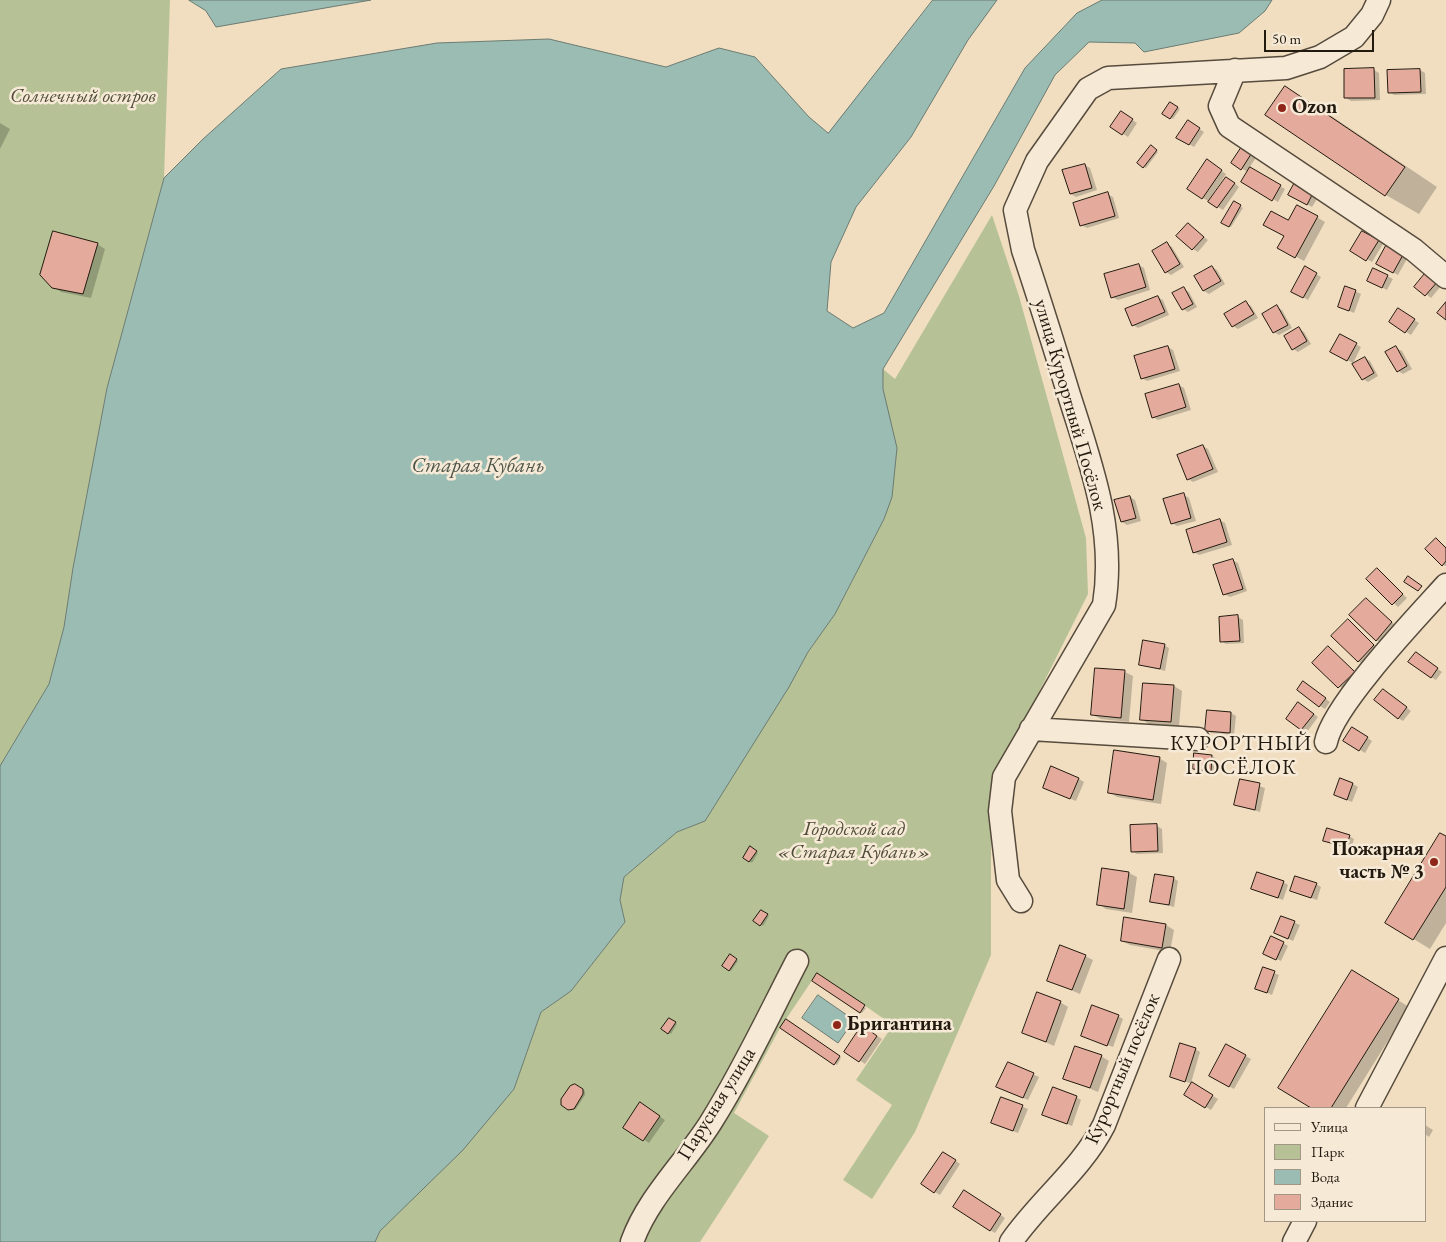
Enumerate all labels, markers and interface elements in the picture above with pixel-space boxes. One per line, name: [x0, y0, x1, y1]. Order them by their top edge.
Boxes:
scale bar: [1266, 20, 1376, 52]
text: 50 m: [1272, 29, 1301, 48]
park label: Солнечный остров: [10, 85, 156, 109]
place label: Ozon: [1292, 96, 1337, 120]
marker: Ozon: [1276, 102, 1288, 114]
street label: улица Курортный Посёлок: [1028, 296, 1112, 514]
water label: Старая Кубань: [412, 453, 544, 479]
district label: КУРОРТНЫЙ ПОСЁЛОК: [1169, 731, 1313, 781]
park label: Городской сад «Старая Кубань»: [778, 818, 930, 865]
place label: Пожарная часть № 3: [1332, 838, 1424, 885]
marker: Пожарная часть № 3: [1428, 856, 1440, 868]
street label: Курортный посёлок: [1080, 990, 1166, 1148]
place label: Бригантина: [847, 1013, 952, 1037]
marker: Бригантина: [831, 1019, 843, 1031]
street label: Парусная улица: [673, 1043, 761, 1165]
legend: [1264, 1107, 1426, 1222]
text: Улица: [1311, 1117, 1348, 1136]
text: Парк: [1311, 1142, 1344, 1161]
text: Вода: [1311, 1167, 1340, 1186]
text: Здание: [1311, 1192, 1353, 1211]

